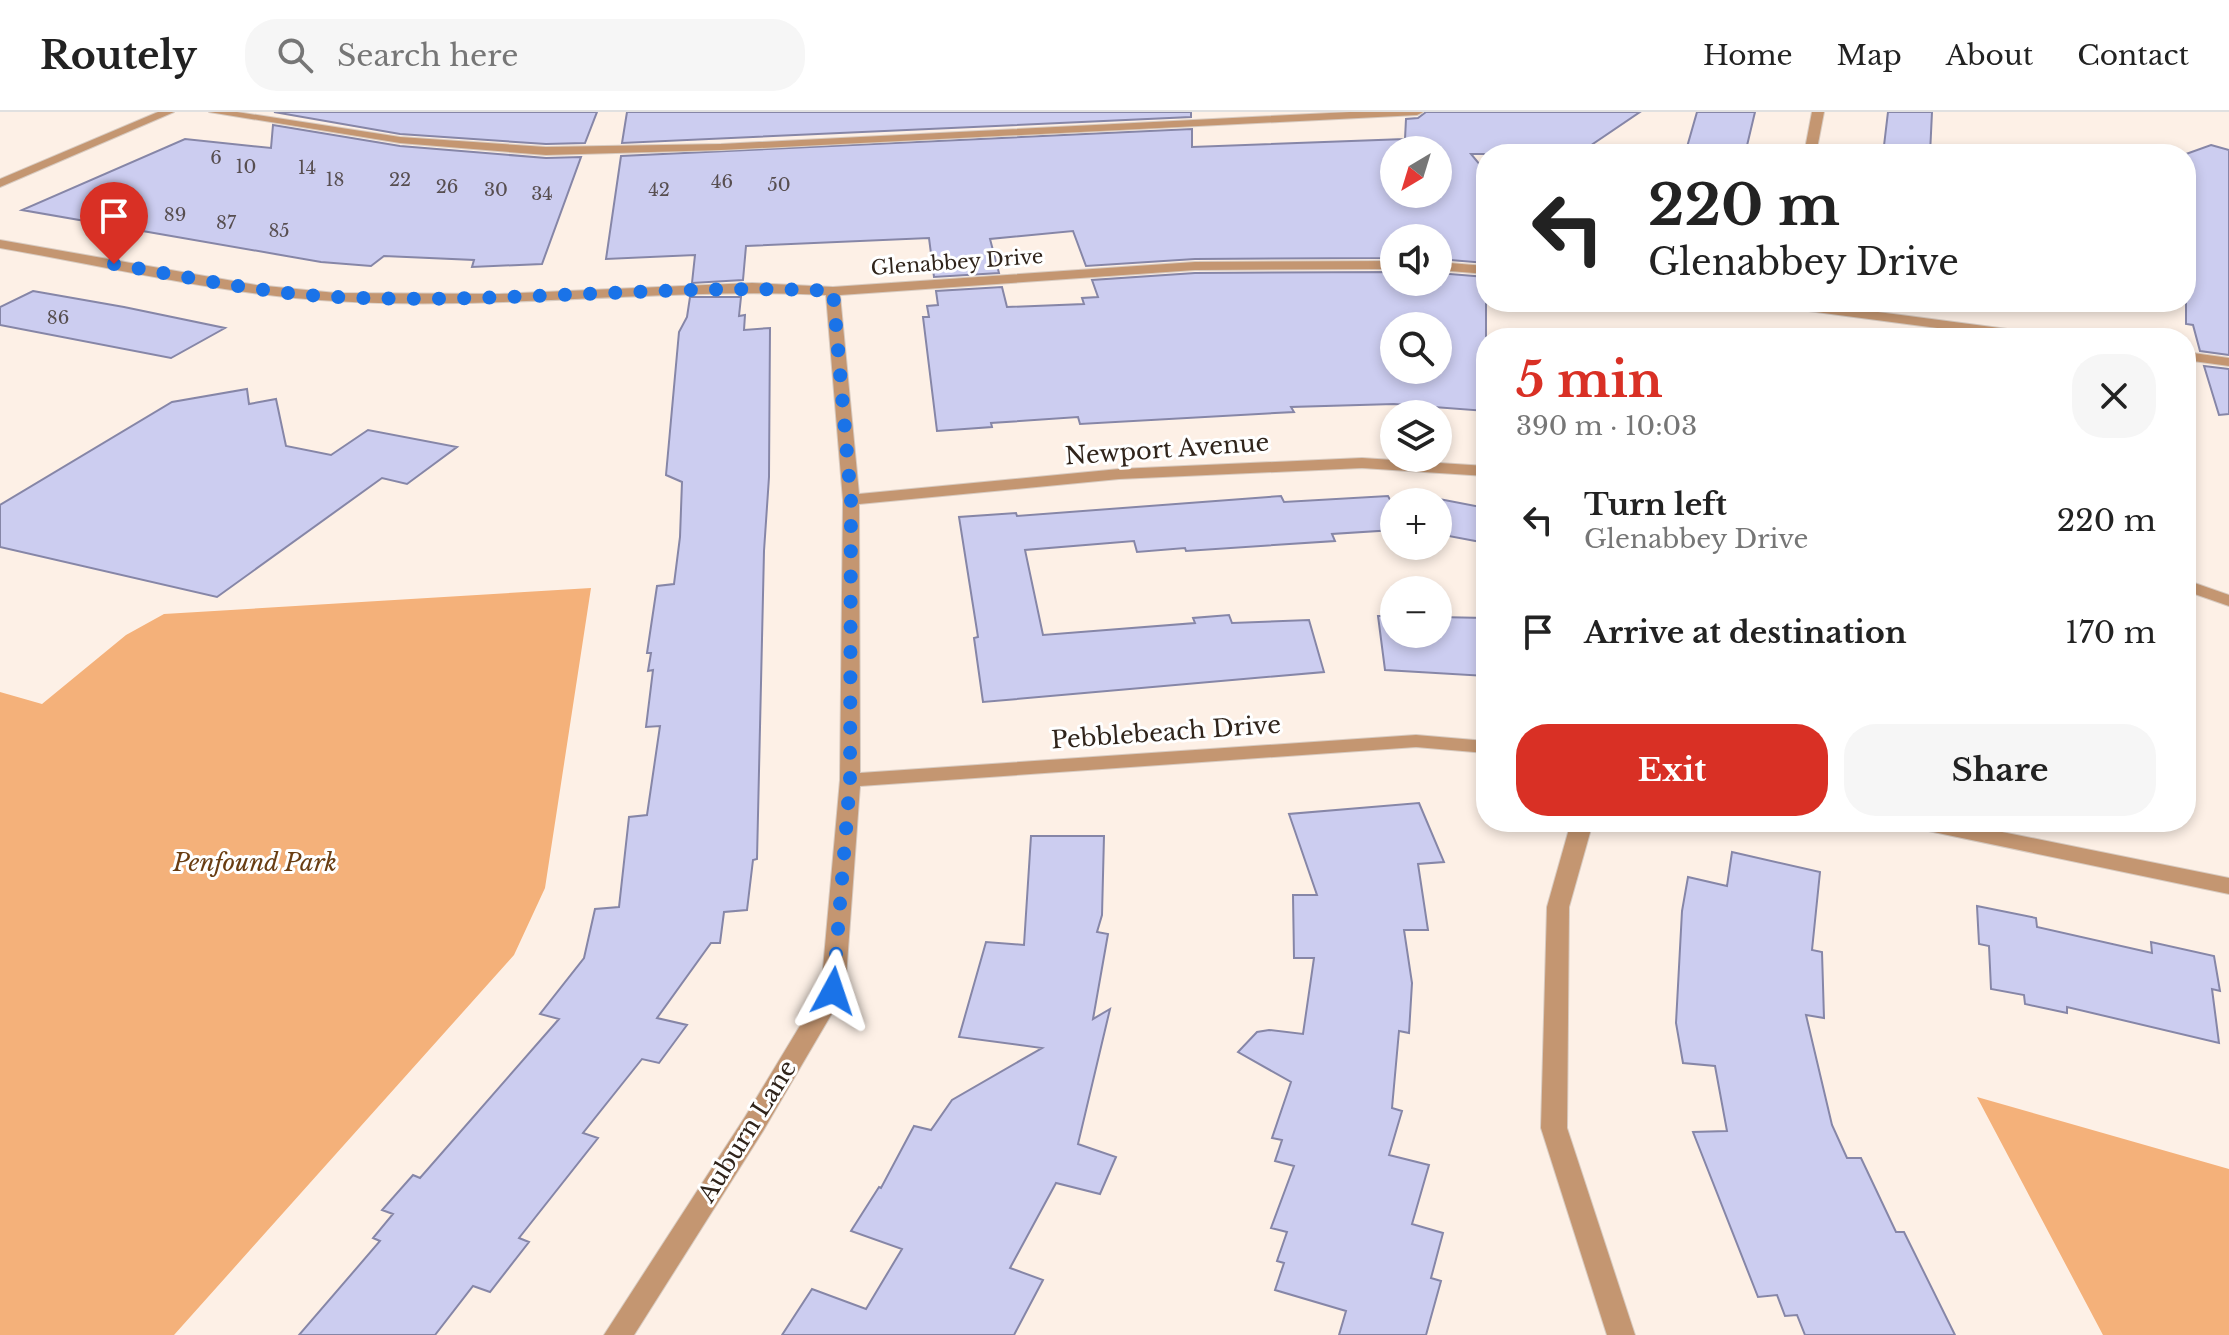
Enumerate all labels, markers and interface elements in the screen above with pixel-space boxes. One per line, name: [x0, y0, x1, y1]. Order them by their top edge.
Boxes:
search box: [245, 19, 805, 91]
text: Routely: [40, 32, 197, 79]
icon: search: [273, 33, 317, 77]
text: Search here: [337, 37, 518, 74]
text: Home: [1703, 38, 1793, 73]
text: Map: [1837, 38, 1902, 73]
text: About: [1946, 38, 2033, 73]
text: Contact: [2077, 38, 2189, 73]
north arrow: [1380, 136, 1452, 208]
map controls: [1380, 136, 1452, 648]
house number: 6: [210, 147, 222, 169]
house number: 10: [236, 156, 256, 178]
house number: 14: [298, 157, 316, 179]
house number: 18: [326, 169, 344, 191]
house number: 22: [389, 169, 411, 191]
house number: 46: [711, 171, 733, 193]
text: 220 m: [1648, 171, 1840, 240]
house number: 50: [767, 174, 791, 196]
house number: 26: [436, 176, 458, 198]
icon: left: [1516, 176, 1620, 280]
house number: 30: [484, 179, 508, 201]
house number: 42: [648, 179, 670, 201]
pin: [80, 182, 148, 264]
house number: 34: [531, 183, 553, 205]
icon: arrive: [92, 194, 136, 238]
house number: 89: [164, 204, 186, 226]
house number: 87: [216, 212, 237, 234]
house number: 85: [268, 220, 290, 242]
button: sound: [1380, 224, 1452, 296]
text: Glenabbey Drive: [1648, 240, 1959, 285]
street label: Glenabbey Drive: [870, 244, 1044, 280]
house number: 86: [47, 307, 69, 329]
button: search: [1380, 312, 1452, 384]
text: 5 min: [1516, 350, 1663, 410]
button: close: [2072, 354, 2156, 438]
button: layers: [1380, 400, 1452, 472]
text: 390 m · 10:03: [1516, 410, 1697, 442]
street label: Newport Avenue: [1064, 427, 1270, 471]
text: Turn left: [1584, 486, 1727, 523]
button: +: [1380, 488, 1452, 560]
icon: left: [1516, 498, 1560, 542]
text: 220 m: [2057, 502, 2156, 539]
text: Glenabbey Drive: [1584, 523, 1808, 555]
button: −: [1380, 576, 1452, 648]
icon: arrive: [1516, 610, 1560, 654]
text: Arrive at destination: [1584, 614, 1907, 651]
text: 170 m: [2065, 614, 2156, 651]
street label: Pebblebeach Drive: [1050, 710, 1282, 754]
button: Exit: [1516, 724, 1828, 816]
button: Share: [1844, 724, 2156, 816]
park label: Penfound Park: [172, 848, 337, 877]
position arrow: [791, 949, 875, 1033]
street label: Auburn Lane: [691, 1055, 802, 1208]

